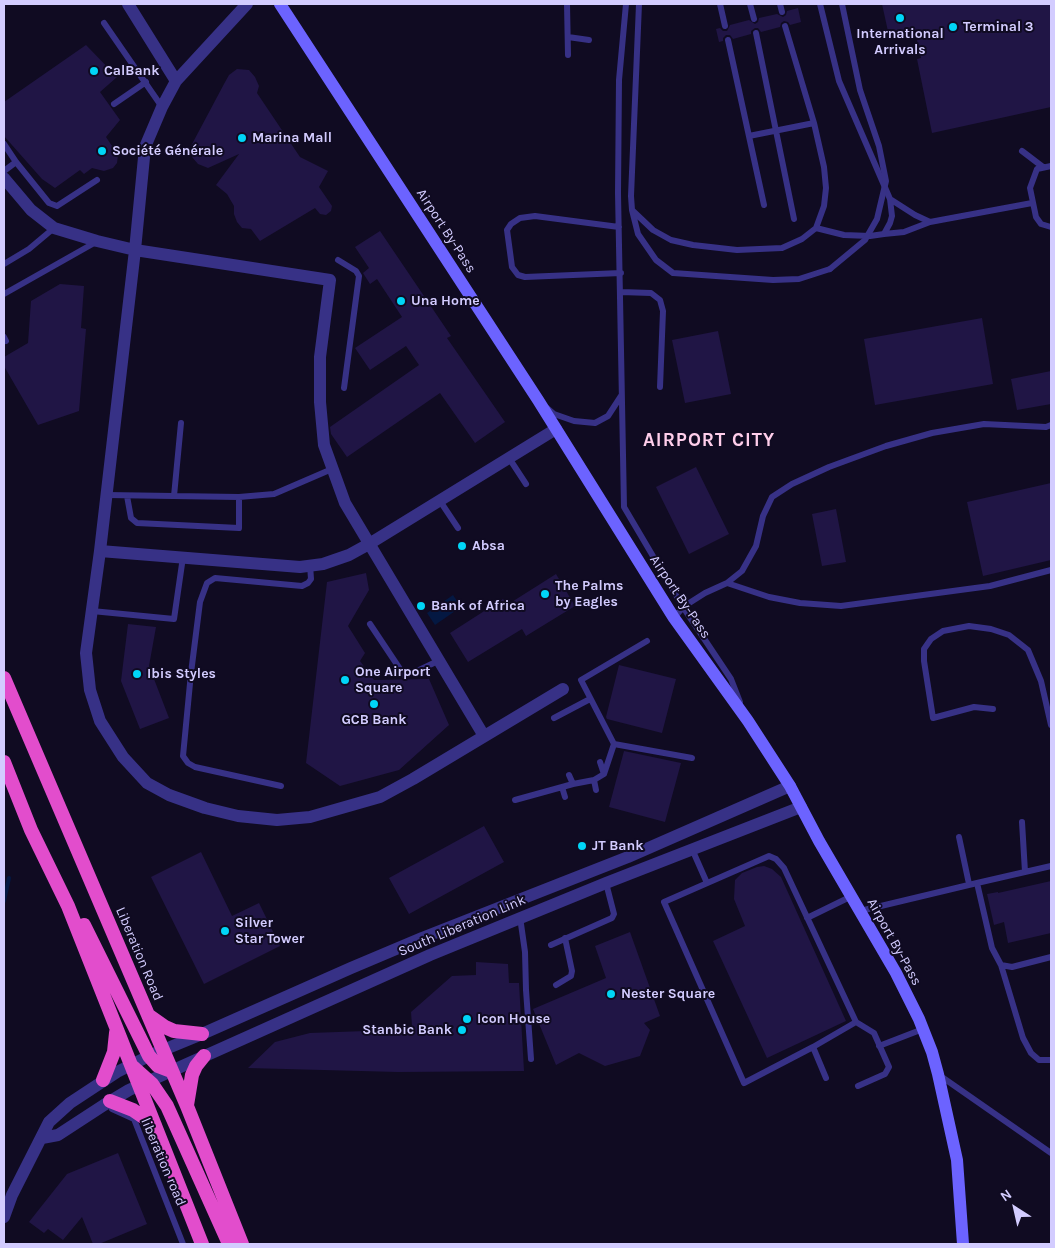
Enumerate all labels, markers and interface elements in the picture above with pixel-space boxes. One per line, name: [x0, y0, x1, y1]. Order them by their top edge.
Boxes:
marker: International Arrivals: [894, 12, 906, 24]
place label: Terminal 3: [963, 19, 1033, 35]
marker: Terminal 3: [947, 21, 959, 33]
place label: International Arrivals: [856, 26, 944, 58]
place label: CalBank: [104, 63, 160, 79]
marker: CalBank: [88, 65, 100, 77]
place label: Marina Mall: [252, 130, 332, 146]
marker: Marina Mall: [236, 132, 248, 144]
place label: Société Générale: [112, 143, 223, 159]
marker: Société Générale: [96, 145, 108, 157]
street label: Airport By-Pass: [413, 186, 479, 276]
place label: Una Home: [411, 293, 480, 309]
marker: Una Home: [395, 295, 407, 307]
district label: AIRPORT CITY: [641, 430, 777, 452]
place label: Absa: [472, 538, 505, 554]
marker: Absa: [456, 540, 468, 552]
street label: Airport By-Pass: [646, 552, 714, 642]
place label: The Palms by Eagles: [555, 578, 623, 610]
marker: The Palms by Eagles: [539, 588, 551, 600]
place label: Bank of Africa: [431, 598, 525, 614]
marker: Bank of Africa: [415, 600, 427, 612]
place label: One Airport Square: [355, 664, 431, 696]
place label: Ibis Styles: [147, 666, 216, 682]
marker: Ibis Styles: [131, 668, 143, 680]
marker: One Airport Square: [339, 674, 351, 686]
marker: GCB Bank: [368, 698, 380, 710]
place label: GCB Bank: [341, 712, 407, 728]
place label: JT Bank: [592, 838, 643, 854]
marker: JT Bank: [576, 840, 588, 852]
street label: South Liberation Link: [396, 892, 528, 960]
street label: Airport By-Pass: [863, 895, 925, 989]
street label: Liberation Road: [112, 905, 166, 1003]
place label: Silver Star Tower: [235, 915, 304, 948]
marker: Silver Star Tower: [219, 925, 231, 937]
place label: Nester Square: [621, 986, 715, 1002]
marker: Nester Square: [605, 988, 617, 1000]
place label: Icon House: [477, 1011, 550, 1027]
marker: Icon House: [461, 1013, 473, 1025]
place label: Stanbic Bank: [362, 1022, 452, 1038]
marker: Stanbic Bank: [456, 1024, 468, 1036]
street label: liberation road: [137, 1115, 189, 1209]
north arrow: [990, 1183, 1040, 1233]
text: N: [997, 1185, 1015, 1205]

